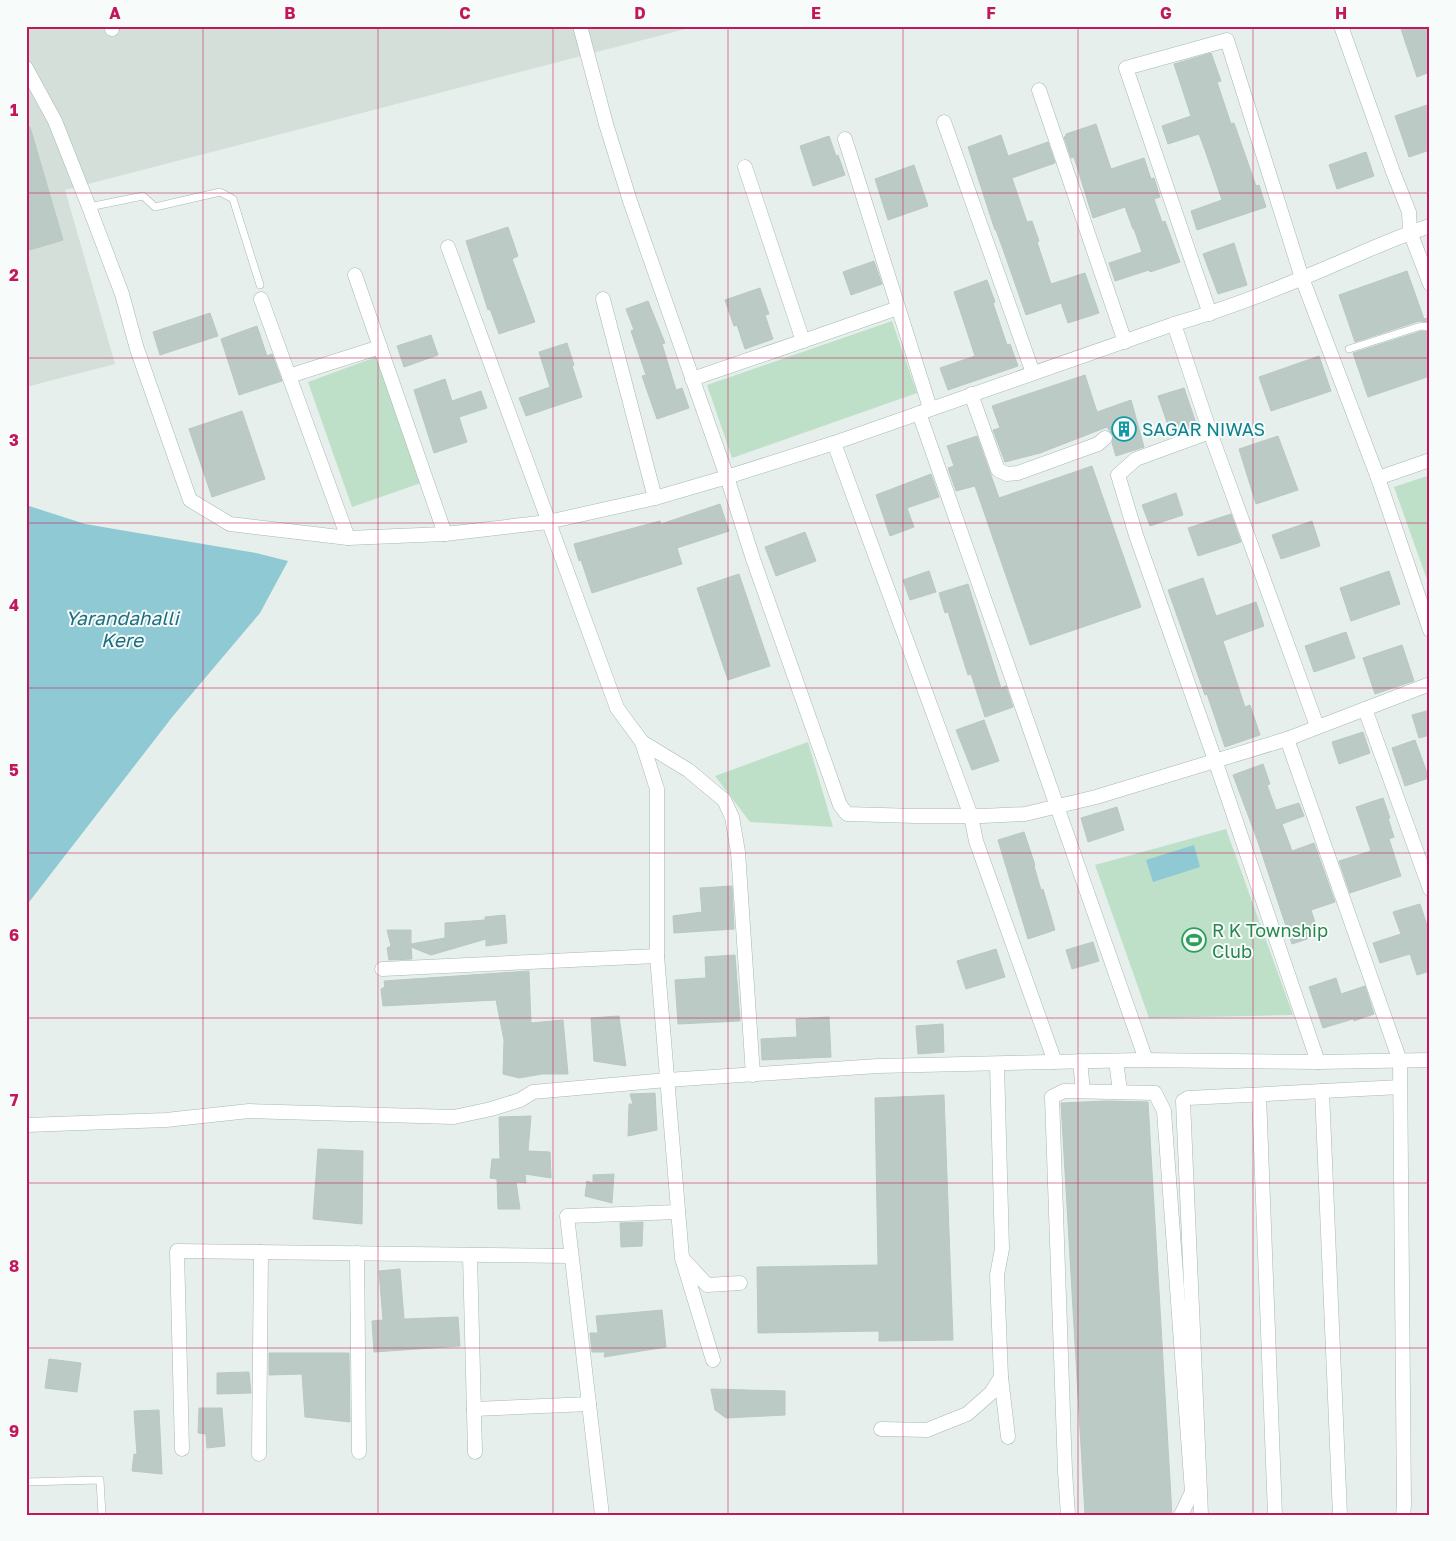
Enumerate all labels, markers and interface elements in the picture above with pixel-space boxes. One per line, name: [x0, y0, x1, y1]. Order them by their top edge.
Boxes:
text: A: [109, 3, 121, 23]
text: B: [284, 3, 296, 23]
text: C: [459, 3, 471, 23]
text: D: [634, 3, 646, 23]
text: E: [811, 3, 821, 23]
text: F: [986, 3, 996, 23]
text: G: [1160, 3, 1172, 23]
text: H: [1335, 3, 1347, 23]
text: 1: [10, 100, 18, 120]
text: 2: [9, 265, 19, 285]
building icon: SAGAR NIWAS: [1111, 416, 1137, 442]
place label: SAGAR NIWAS: [1142, 418, 1265, 440]
text: 3: [9, 430, 19, 450]
text: 4: [9, 595, 19, 615]
water label: Yarandahalli Kere: [65, 606, 180, 651]
text: 5: [9, 760, 19, 780]
place label: R K Township Club: [1212, 919, 1328, 962]
text: 6: [9, 925, 19, 945]
sports icon: R K Township Club: [1181, 927, 1207, 953]
text: 7: [10, 1090, 19, 1110]
text: 8: [9, 1256, 19, 1276]
text: 9: [9, 1421, 19, 1441]

